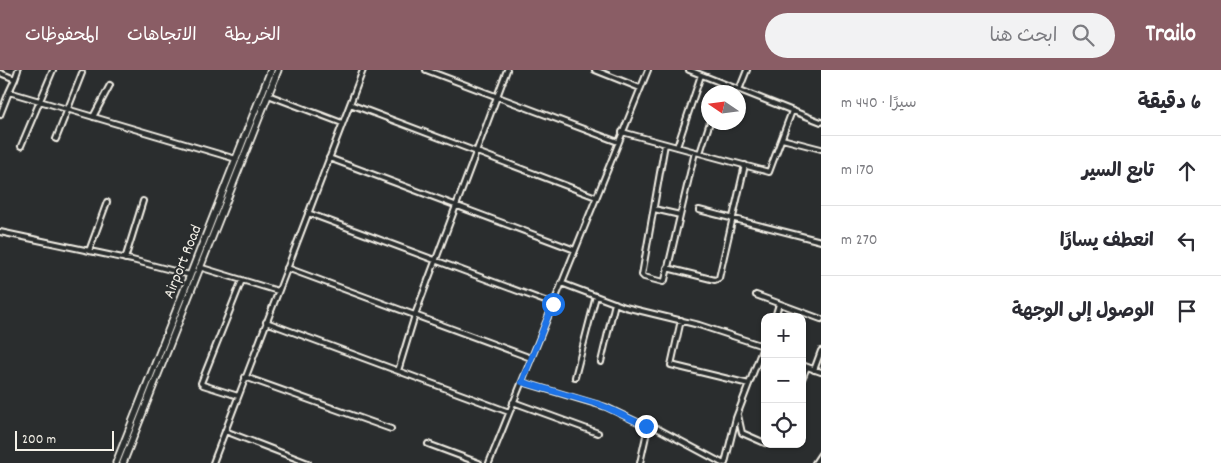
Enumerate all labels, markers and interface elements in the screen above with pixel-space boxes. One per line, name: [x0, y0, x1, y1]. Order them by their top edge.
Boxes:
search box: [765, 13, 1115, 58]
text: Trailo: [1145, 18, 1196, 52]
icon: search: [1069, 21, 1097, 49]
text: المحفوظات: [25, 24, 99, 49]
text: الاتجاهات: [127, 24, 197, 49]
text: الخريطة: [225, 24, 281, 49]
text: ابحث هنا: [990, 24, 1057, 51]
north arrow: [701, 85, 746, 130]
text: 6 دقيقة: [1137, 89, 1201, 119]
text: سيرًا · 440 m: [841, 92, 917, 115]
icon: ahead: [1173, 157, 1201, 185]
text: 170 m: [841, 159, 874, 182]
text: تابع السير: [1082, 159, 1154, 186]
street label: Airport Road: [158, 222, 209, 302]
icon: left: [1173, 227, 1201, 255]
text: 270 m: [841, 229, 878, 252]
text: انعطف يسارًا: [1060, 229, 1154, 256]
route start: [542, 293, 565, 316]
icon: arrive: [1173, 297, 1201, 325]
text: الوصول إلى الوجهة: [1012, 299, 1154, 326]
map controls: [761, 313, 806, 448]
button: +: [761, 313, 806, 358]
button: −: [761, 358, 806, 403]
button: locate: [761, 403, 806, 448]
route end: [635, 415, 658, 438]
scale bar: [15, 428, 114, 451]
text: 200 m: [22, 430, 56, 450]

